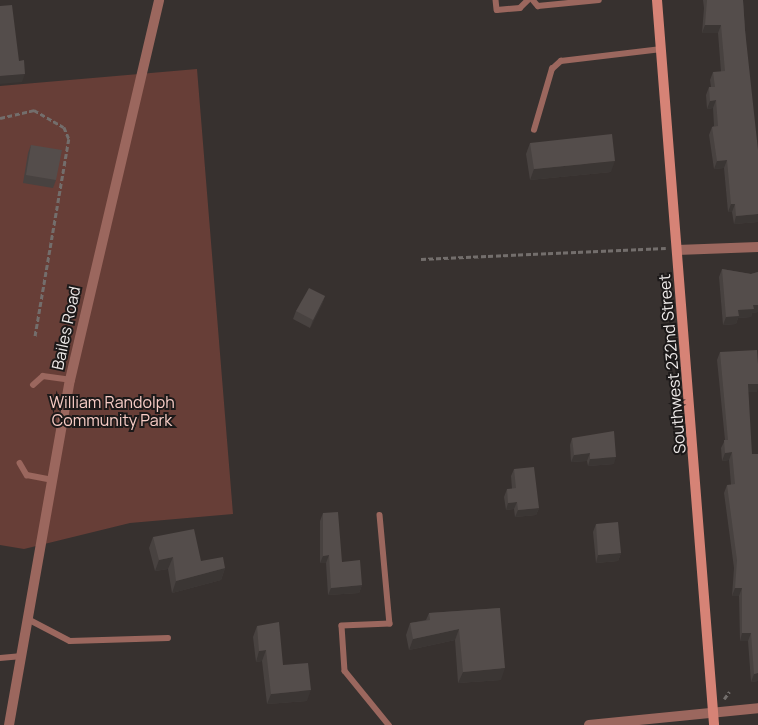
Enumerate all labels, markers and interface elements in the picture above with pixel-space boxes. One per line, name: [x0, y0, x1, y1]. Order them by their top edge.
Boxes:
street label: Southwest 232nd Street: [655, 273, 689, 455]
street label: Bailes Road: [48, 284, 84, 372]
park label: William Randolph Community Park: [49, 392, 175, 430]

